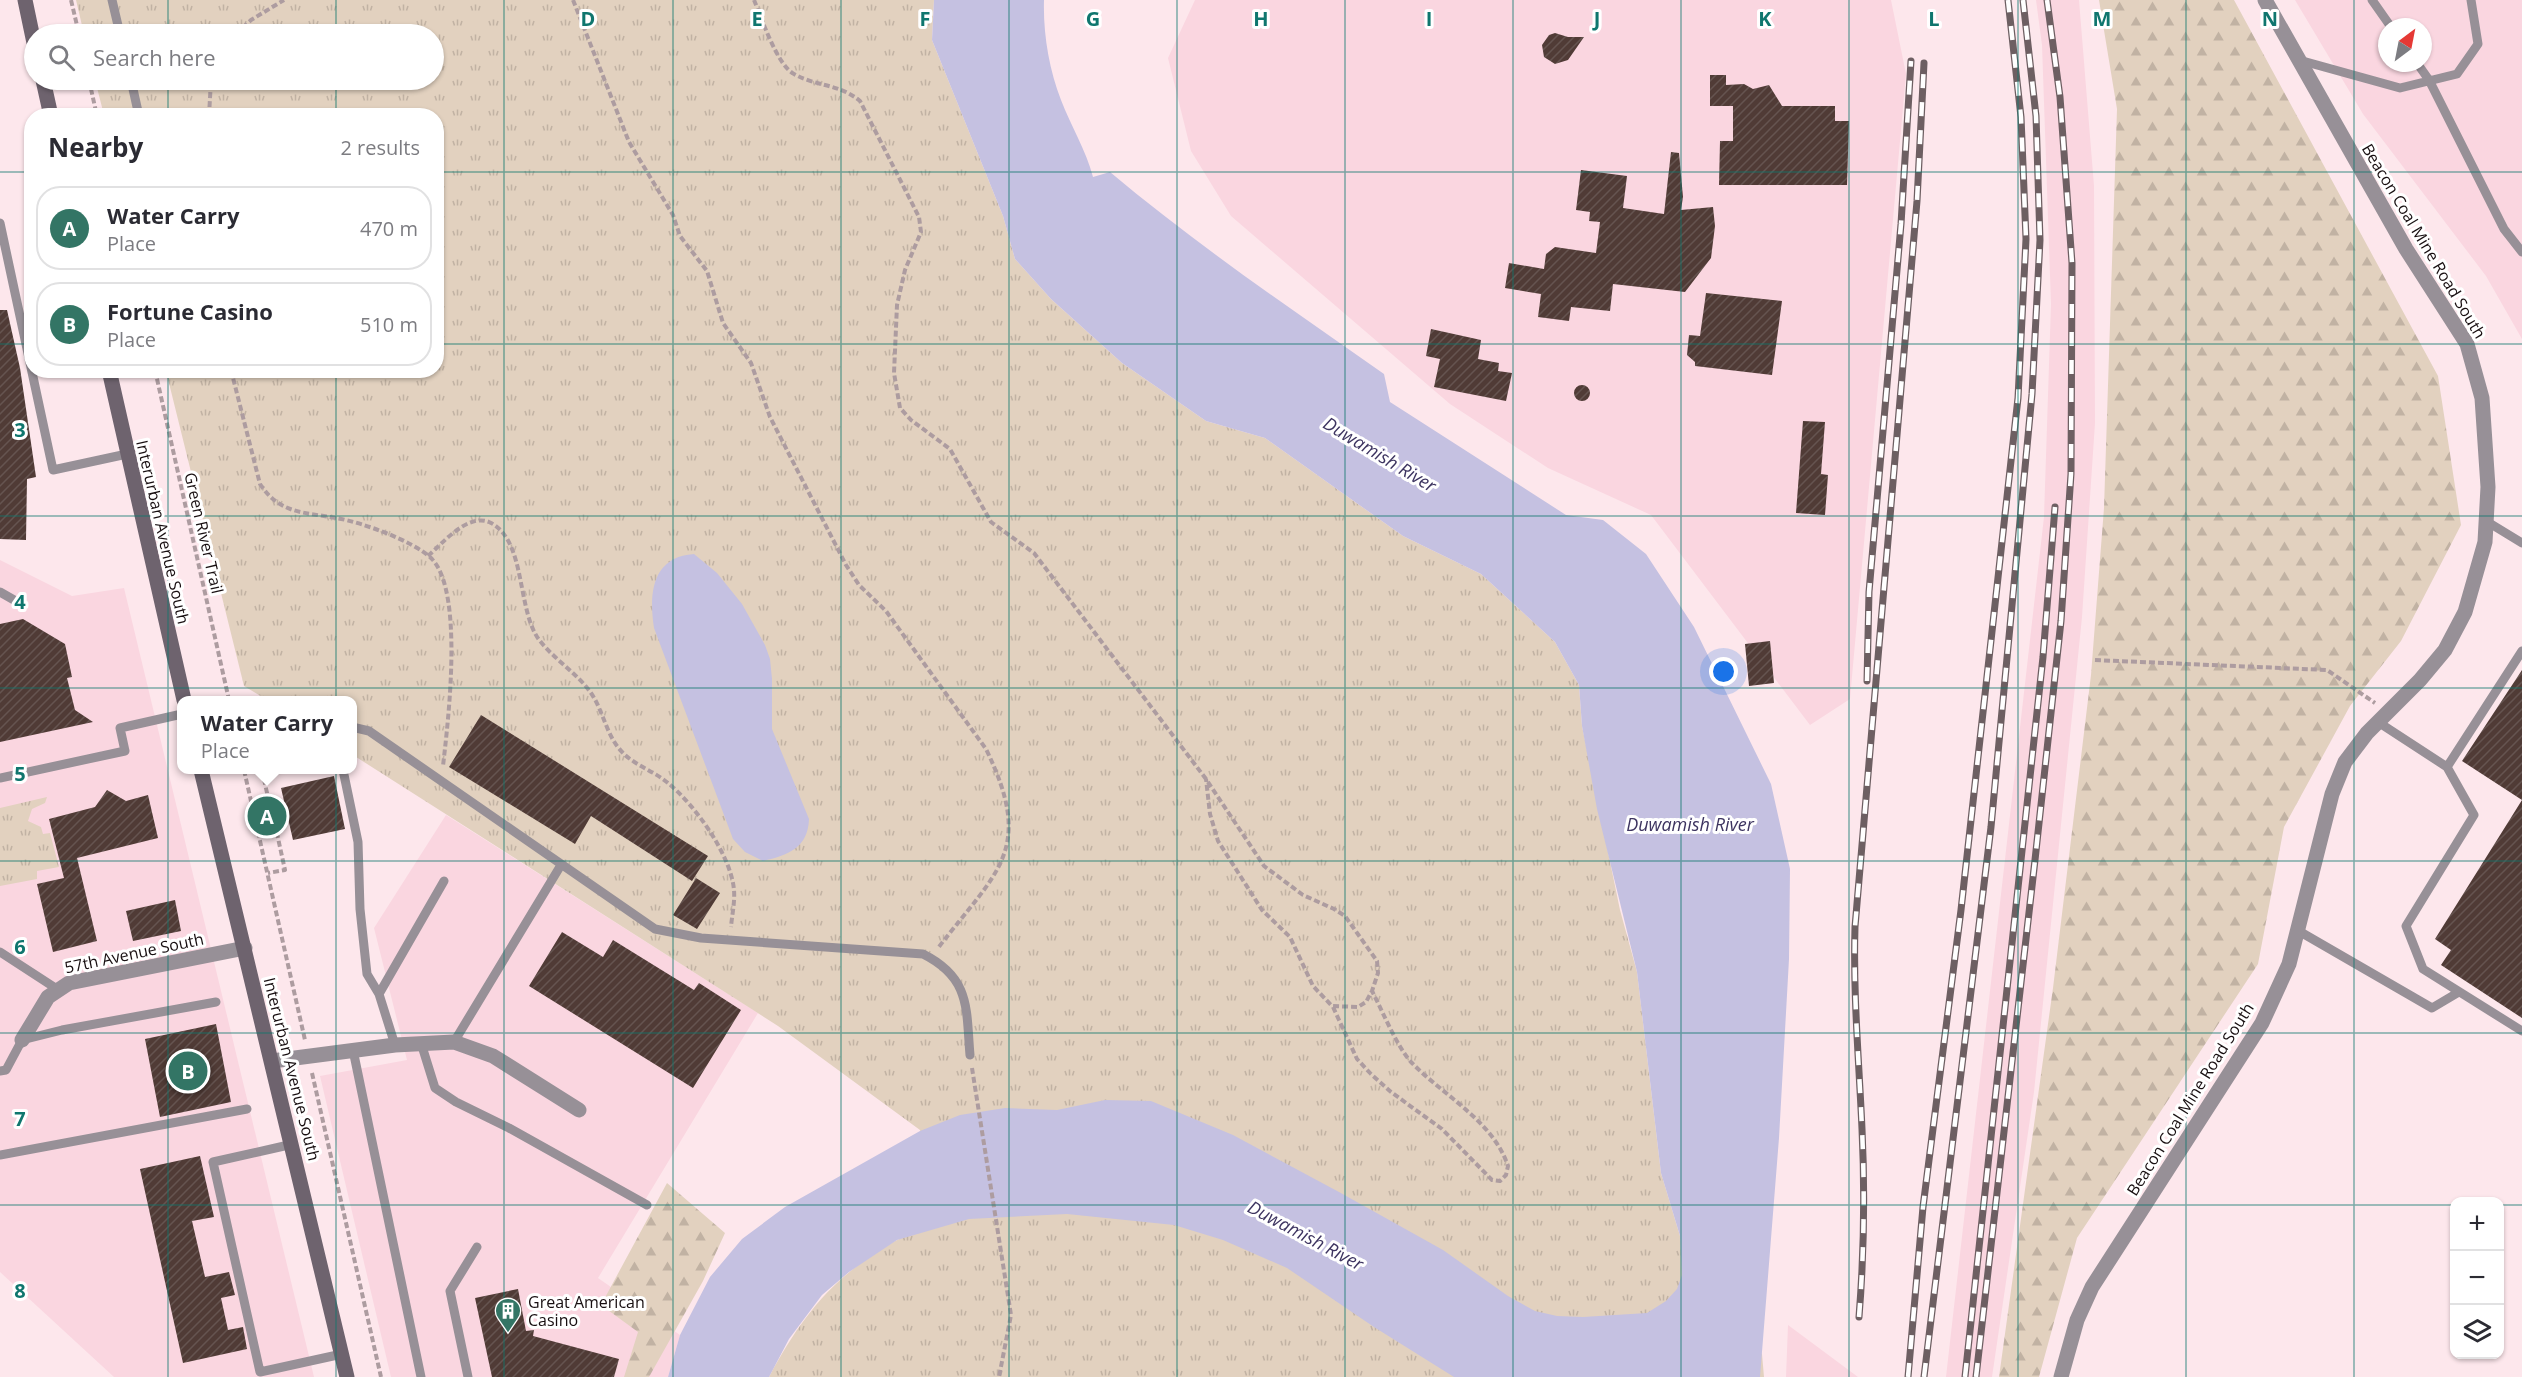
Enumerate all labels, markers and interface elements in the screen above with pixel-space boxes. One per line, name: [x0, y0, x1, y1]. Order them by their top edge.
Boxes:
text: D: [581, 5, 595, 32]
text: E: [751, 5, 763, 32]
text: F: [920, 5, 930, 32]
text: G: [1086, 5, 1100, 32]
text: H: [1253, 5, 1269, 32]
text: I: [1426, 5, 1432, 32]
text: J: [1592, 5, 1600, 32]
text: K: [1758, 5, 1772, 32]
text: L: [1928, 5, 1940, 32]
text: M: [2093, 5, 2111, 32]
text: N: [2262, 5, 2278, 32]
north arrow: [2378, 18, 2432, 72]
search box: [24, 24, 444, 90]
icon: search: [45, 41, 78, 74]
text: Search here: [93, 42, 216, 72]
text: Nearby: [48, 129, 143, 165]
text: 2 results: [340, 134, 420, 161]
street label: Beacon Coal Mine Road South: [2357, 139, 2491, 343]
text: Water Carry: [107, 200, 240, 230]
text: A: [63, 215, 76, 242]
text: 470 m: [360, 215, 418, 242]
text: Place: [107, 230, 156, 257]
text: Fortune Casino: [107, 296, 273, 326]
text: B: [63, 311, 76, 338]
text: 510 m: [360, 311, 418, 338]
text: Place: [107, 326, 156, 353]
water label: Duwamish River: [1319, 411, 1442, 498]
text: 3: [14, 416, 26, 443]
street label: Interurban Avenue South: [131, 438, 195, 626]
street label: Green River Trail: [179, 470, 229, 596]
text: 4: [14, 588, 26, 615]
your location: [1709, 657, 1738, 686]
popup: [177, 696, 357, 774]
text: Water Carry: [201, 707, 333, 737]
text: Place: [201, 737, 250, 764]
text: 5: [14, 760, 26, 787]
pin: A: [248, 794, 286, 838]
water label: Duwamish River: [1626, 812, 1755, 836]
street label: 57th Avenue South: [62, 928, 206, 978]
text: 6: [14, 933, 26, 960]
street label: Interurban Avenue South: [259, 975, 325, 1163]
street label: Beacon Coal Mine Road South: [2121, 998, 2259, 1200]
pin: B: [168, 1048, 207, 1094]
text: 7: [14, 1105, 26, 1132]
water label: Duwamish River: [1244, 1194, 1369, 1276]
map controls: [2450, 1197, 2504, 1359]
button: +: [2450, 1197, 2504, 1251]
button: −: [2450, 1251, 2504, 1305]
text: 8: [14, 1277, 26, 1304]
place label: Great American Casino: [528, 1291, 645, 1331]
building icon: Great American Casino: [493, 1296, 523, 1334]
button: layers: [2450, 1305, 2504, 1359]

